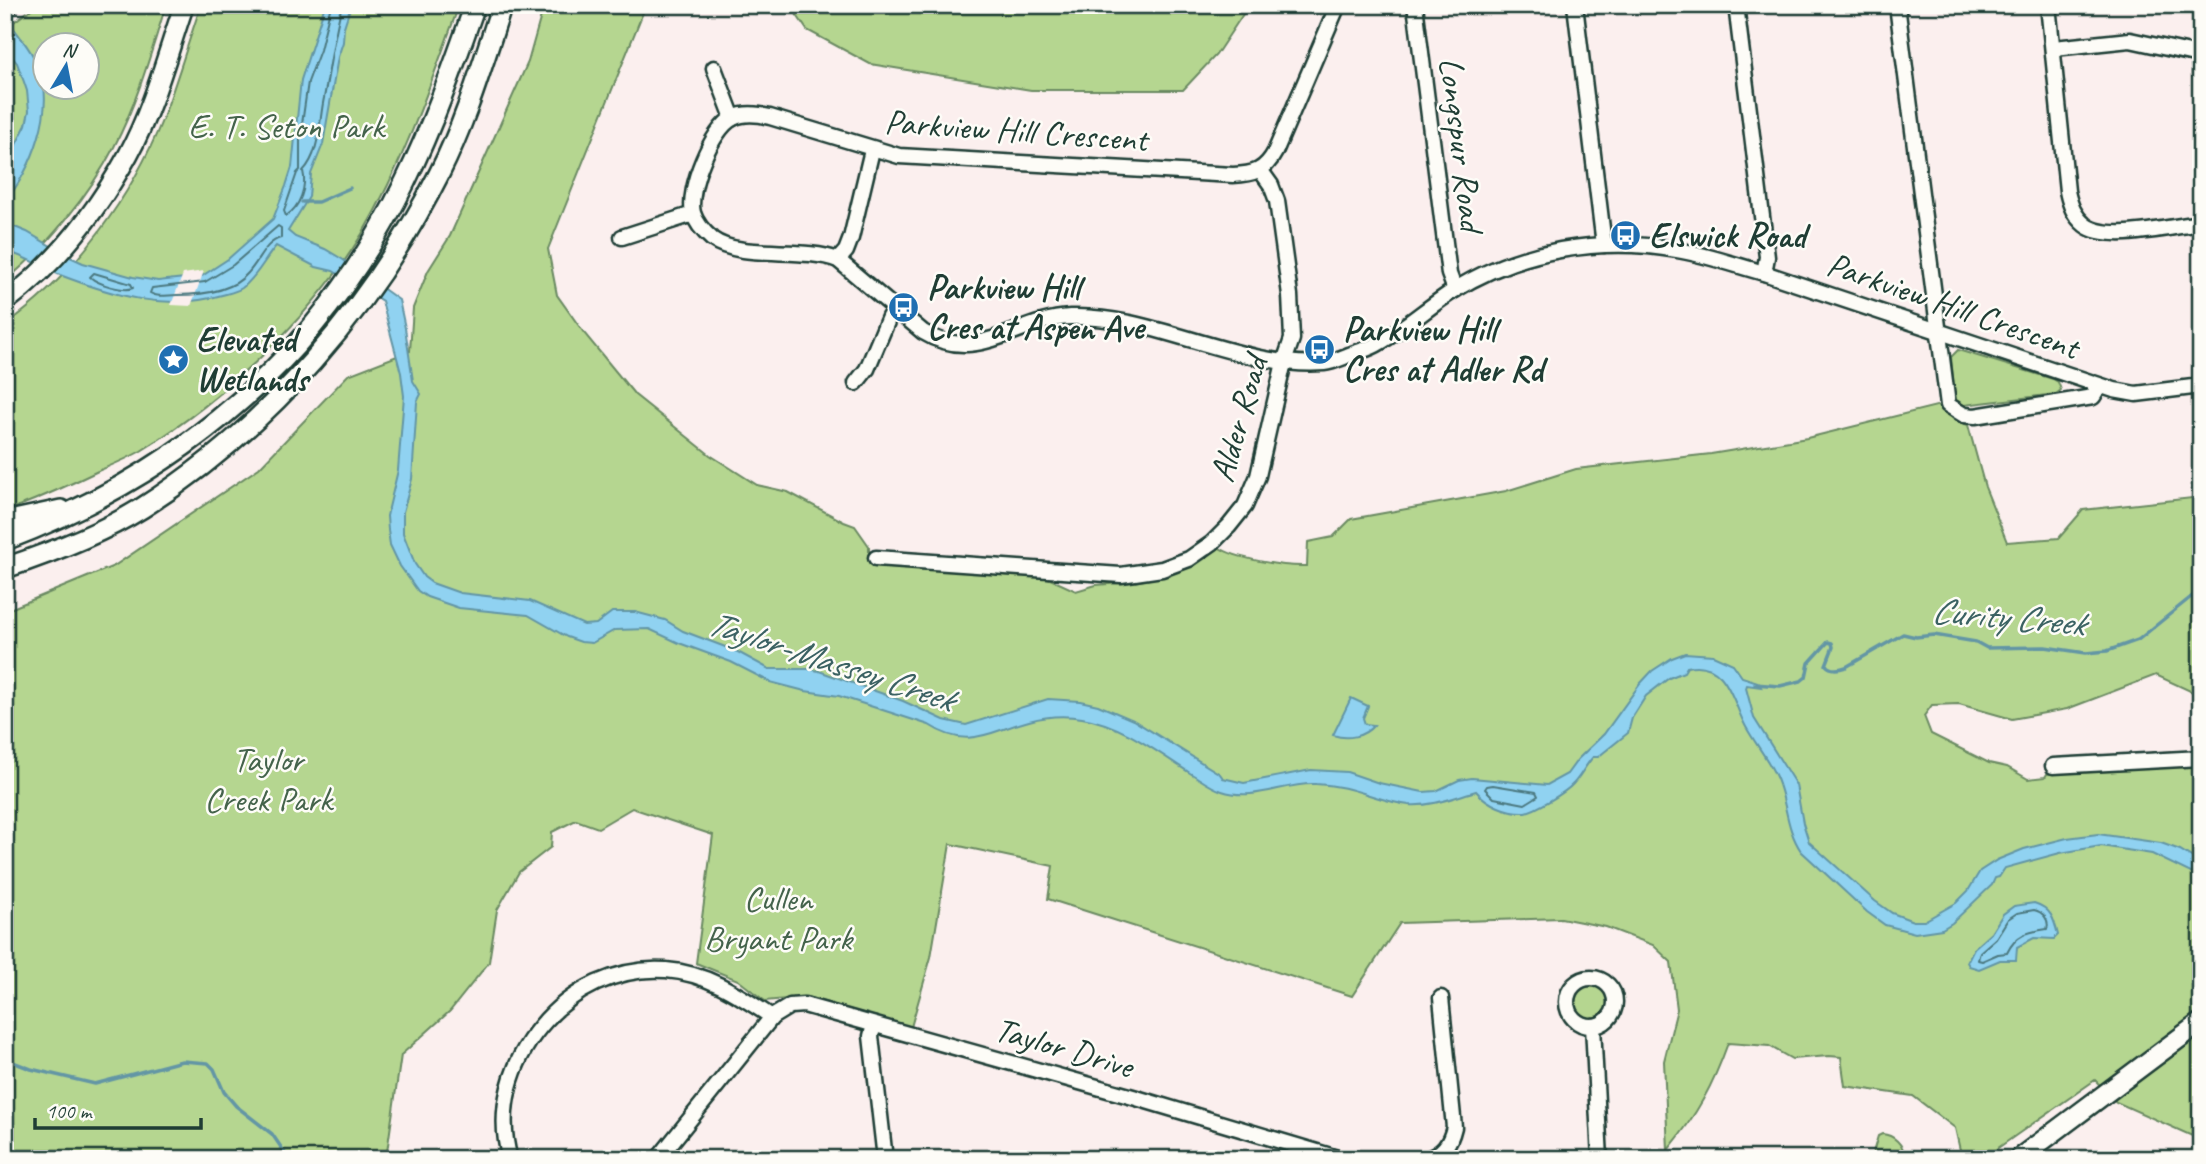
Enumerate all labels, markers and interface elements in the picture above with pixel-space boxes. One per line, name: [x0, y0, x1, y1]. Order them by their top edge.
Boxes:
north arrow: [32, 32, 102, 102]
text: N: [61, 37, 80, 64]
street label: Longspur Road: [1429, 55, 1495, 239]
street label: Parkview Hill Crescent: [883, 99, 1152, 162]
park label: E. T. Seton Park: [188, 104, 387, 149]
place label: Elswick Road: [1649, 213, 1811, 258]
bus stop icon: Elswick Road: [1609, 218, 1643, 252]
street label: Parkview Hill Crescent: [1821, 241, 2088, 371]
place label: Parkview Hill Cres at Aspen Ave: [927, 265, 1147, 350]
bus stop icon: Parkview Hill Cres at Aspen Ave: [887, 290, 921, 324]
place label: Parkview Hill Cres at Adler Rd: [1343, 307, 1549, 392]
place label: Elevated Wetlands: [196, 317, 312, 402]
bus stop icon: Parkview Hill Cres at Adler Rd: [1303, 332, 1337, 366]
place icon: Elevated Wetlands: [156, 342, 190, 376]
street label: Alder Road: [1199, 346, 1279, 487]
water label: Curity Creek: [1930, 586, 2092, 647]
water label: Taylor-Massey Creek: [702, 599, 965, 724]
park label: Taylor Creek Park: [204, 737, 335, 822]
park label: Cullen Bryant Park: [704, 876, 854, 961]
street label: Taylor Drive: [990, 1006, 1141, 1089]
scale bar: [35, 1087, 201, 1131]
text: 100 m: [46, 1098, 93, 1124]

